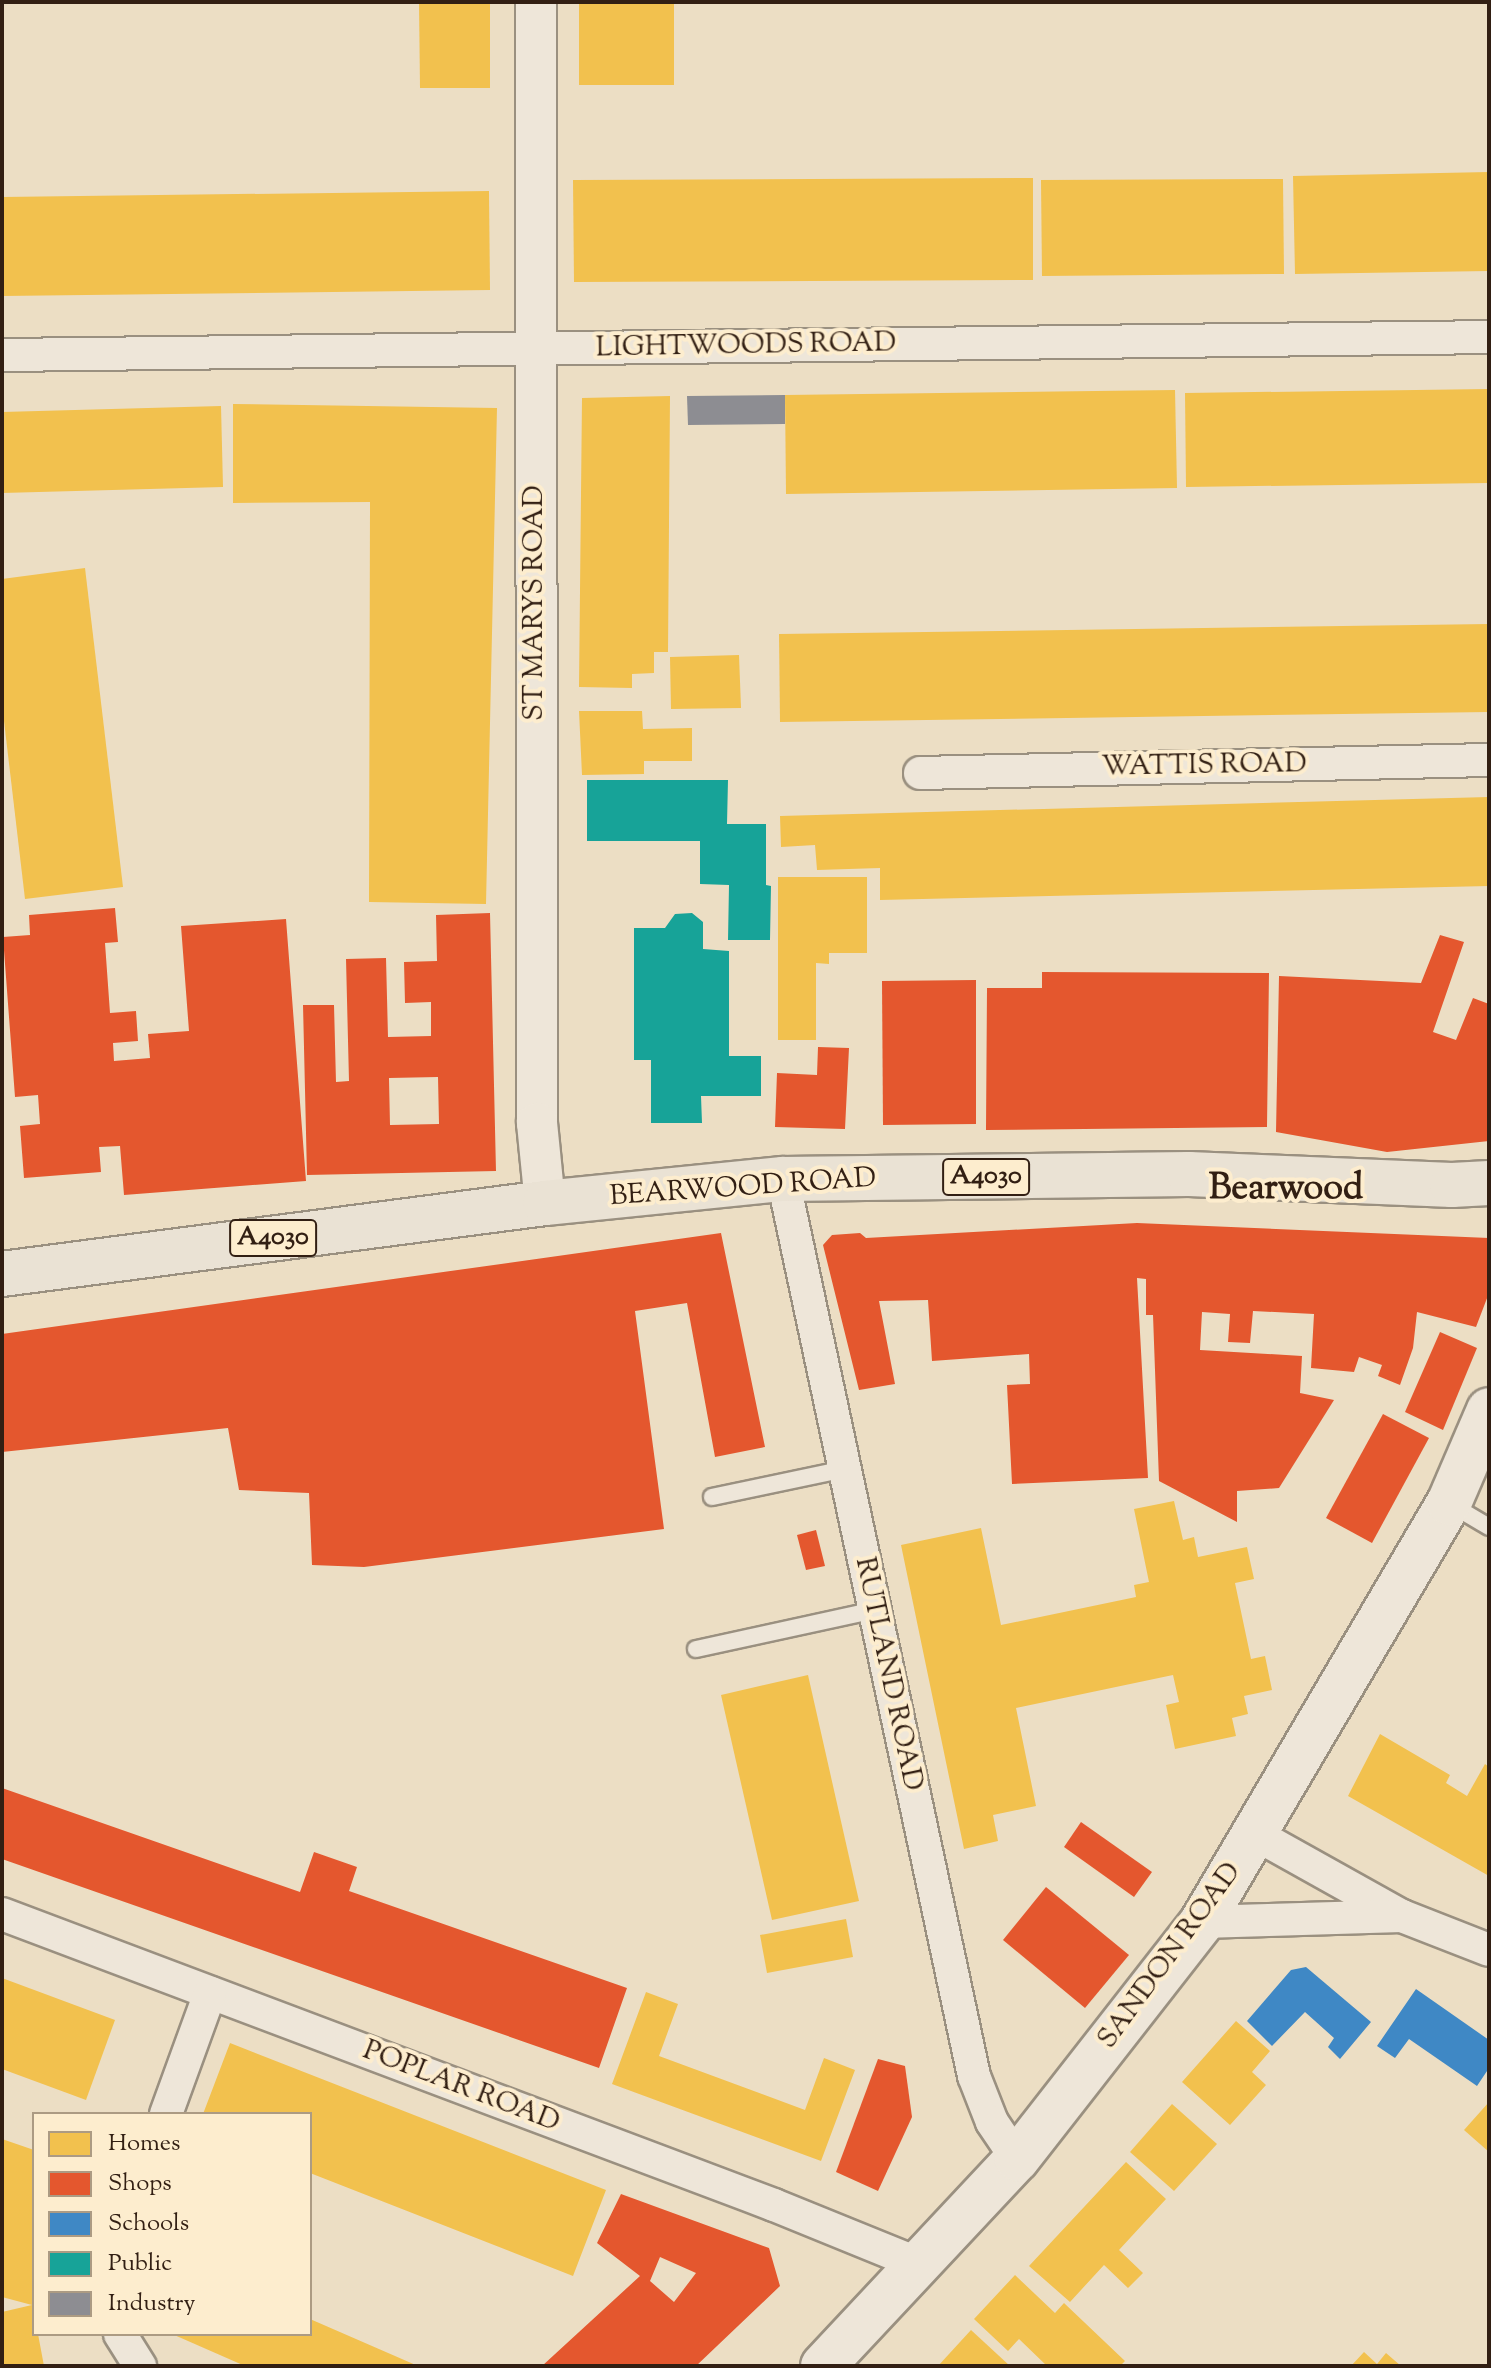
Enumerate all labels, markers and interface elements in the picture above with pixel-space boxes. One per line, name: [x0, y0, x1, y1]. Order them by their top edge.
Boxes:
street label: LIGHTWOODS ROAD: [595, 327, 897, 365]
street label: ST MARYS ROAD: [518, 485, 552, 721]
street label: WATTIS ROAD: [1101, 747, 1307, 785]
road number: A4030: [942, 1155, 1030, 1199]
street label: BEARWOOD ROAD: [609, 1162, 877, 1214]
district label: Bearwood: [1209, 1168, 1363, 1212]
road number: A4030: [229, 1216, 317, 1260]
street label: RUTLAND ROAD: [847, 1554, 929, 1794]
street label: SANDON ROAD: [1091, 1856, 1249, 2056]
street label: POPLAR ROAD: [358, 2034, 564, 2140]
legend: [32, 2112, 312, 2336]
text: Homes: [108, 2127, 180, 2161]
text: Shops: [108, 2167, 172, 2201]
text: Schools: [108, 2207, 189, 2241]
text: Public: [108, 2247, 172, 2281]
text: Industry: [108, 2287, 196, 2321]

